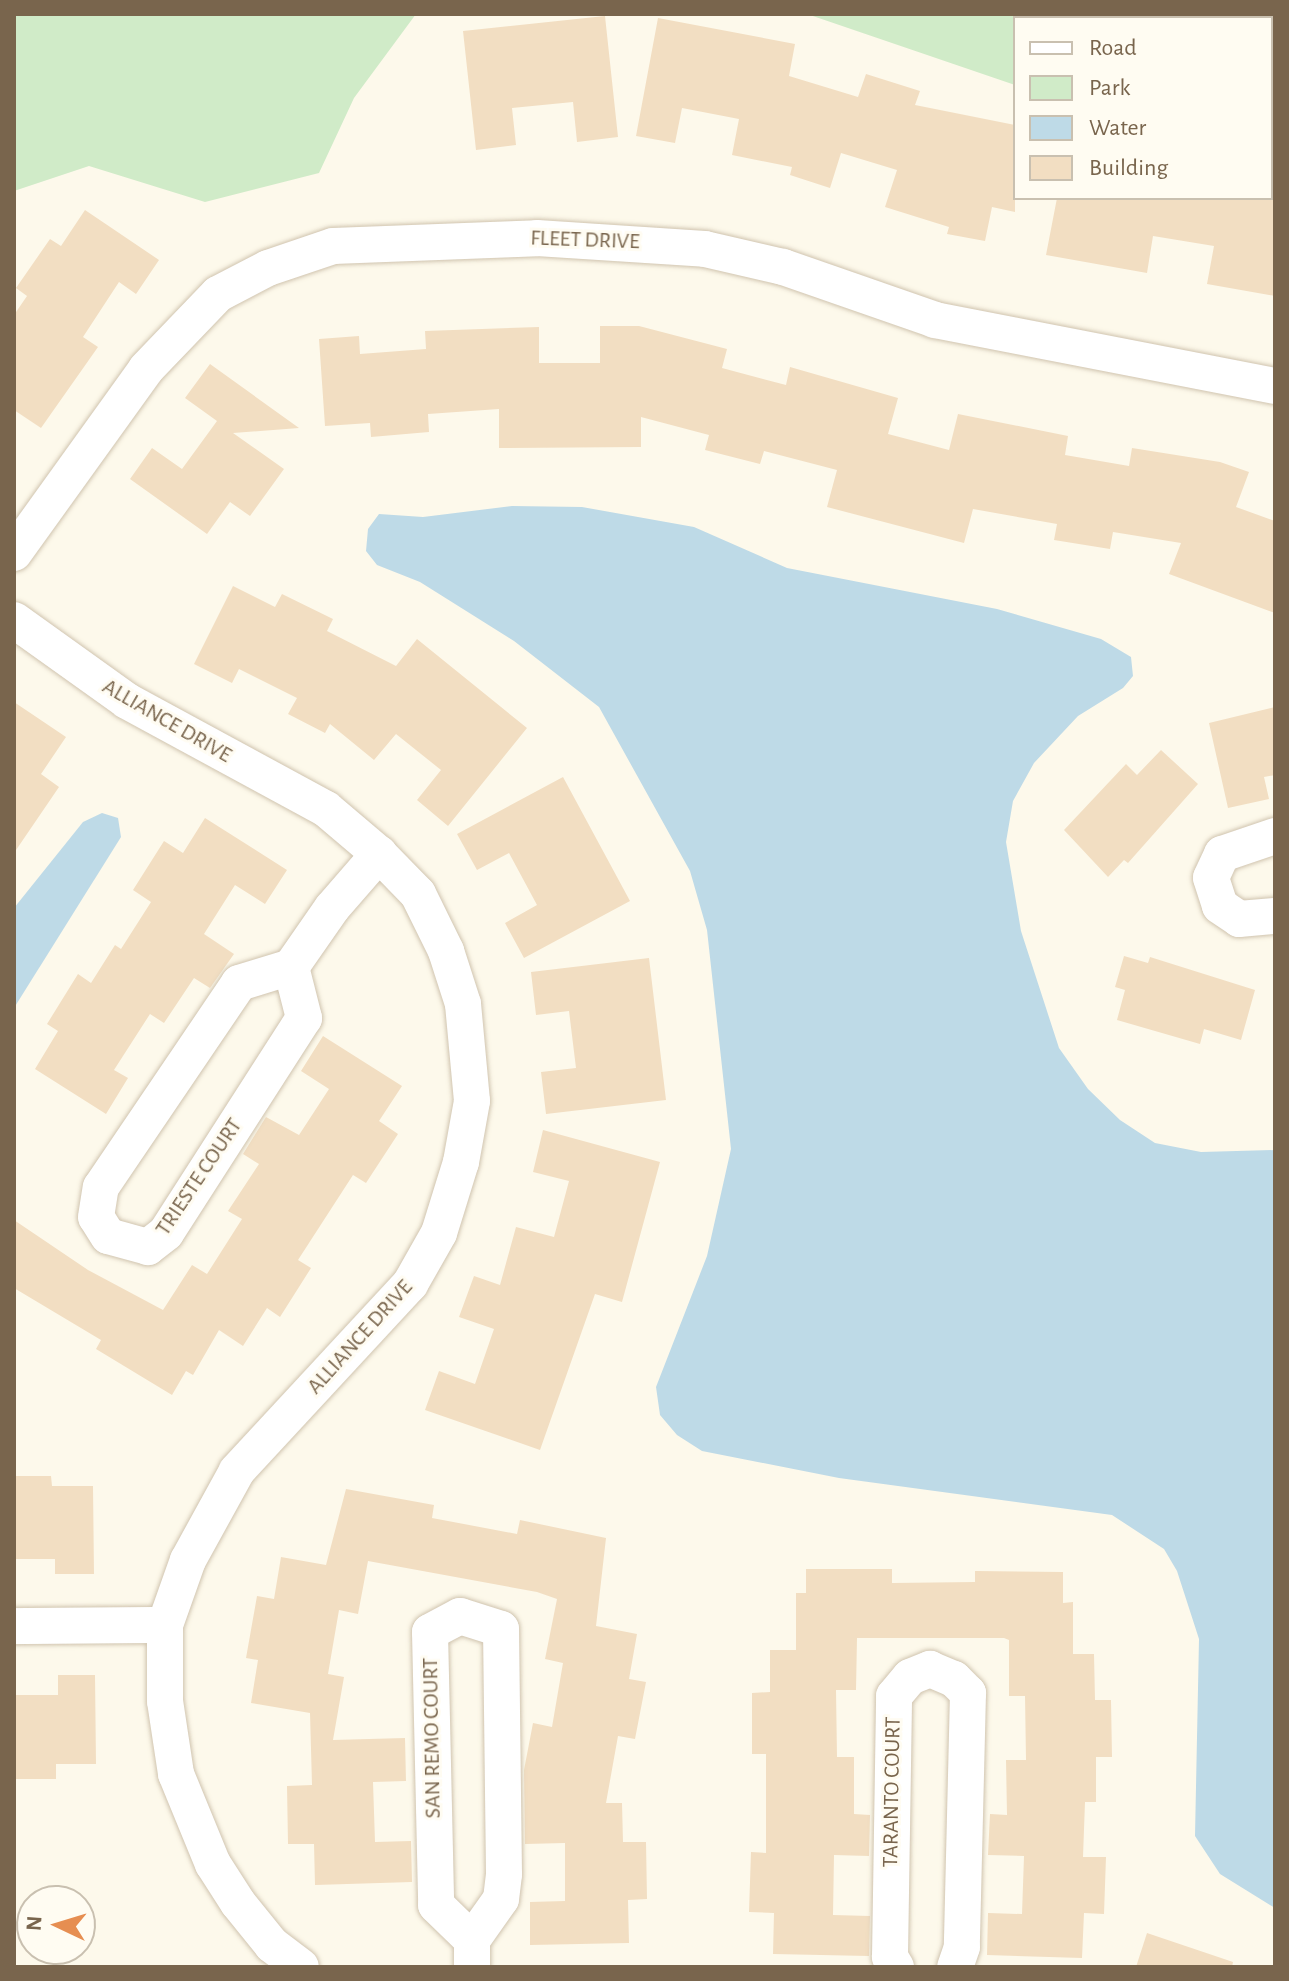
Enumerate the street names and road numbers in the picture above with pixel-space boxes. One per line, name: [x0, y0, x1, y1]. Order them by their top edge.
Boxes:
street label: FLEET DRIVE: [530, 225, 640, 255]
street label: ALLIANCE DRIVE: [98, 673, 236, 769]
street label: TRIESTE COURT: [150, 1113, 248, 1241]
street label: ALLIANCE DRIVE: [302, 1274, 418, 1400]
street label: SAN REMO COURT: [417, 1657, 447, 1819]
street label: TARANTO COURT: [877, 1716, 907, 1868]

